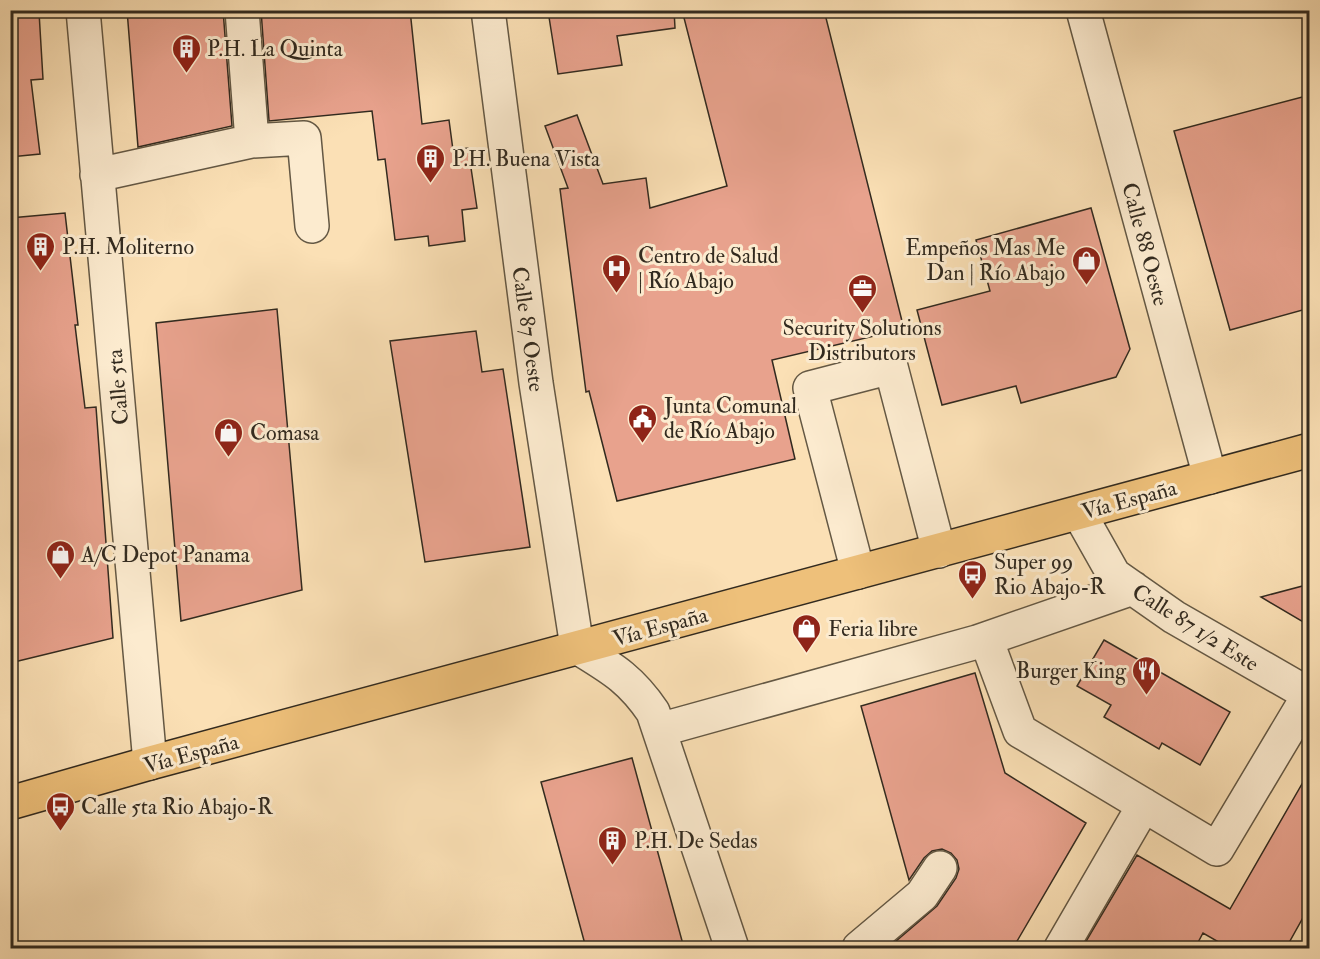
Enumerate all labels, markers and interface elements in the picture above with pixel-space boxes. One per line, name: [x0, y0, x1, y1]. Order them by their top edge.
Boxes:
building icon: P.H. La Quinta: [170, 32, 202, 74]
place label: P.H. La Quinta: [207, 35, 344, 63]
building icon: P.H. Buena Vista: [415, 142, 447, 184]
place label: P.H. Buena Vista: [452, 145, 601, 173]
street label: Calle 88 Oeste: [1115, 180, 1175, 309]
building icon: P.H. Moliterno: [25, 230, 57, 272]
place label: P.H. Moliterno: [62, 233, 194, 261]
place label: Empeños Mas Me Dan | Río Abajo: [905, 234, 1065, 287]
place label: Centro de Salud | Río Abajo: [638, 242, 779, 295]
shop icon: Empeños Mas Me Dan | Río Abajo: [1070, 244, 1102, 286]
hospital icon: Centro de Salud | Río Abajo: [601, 252, 633, 294]
street label: Calle 87 Oeste: [505, 265, 551, 394]
office icon: Security Solutions Distributors: [846, 272, 878, 314]
place label: Security Solutions Distributors: [783, 314, 941, 367]
street label: Calle 5ta: [101, 347, 135, 426]
place label: Junta Comunal de Río Abajo: [663, 392, 797, 445]
public building icon: Junta Comunal de Río Abajo: [627, 402, 659, 444]
shop icon: Comasa: [213, 416, 245, 458]
place label: Comasa: [250, 419, 320, 447]
street label: Vía España: [1079, 474, 1181, 527]
shop icon: A/C Depot Panama: [44, 538, 76, 580]
place label: A/C Depot Panama: [80, 541, 251, 570]
place label: Super 99 Rio Abajo-R: [994, 548, 1107, 601]
bus stop icon: Super 99 Rio Abajo-R: [957, 558, 989, 600]
street label: Calle 87 1/2 Este: [1127, 578, 1264, 678]
street label: Vía España: [610, 601, 712, 654]
shop icon: Feria libre: [791, 612, 823, 654]
place label: Feria libre: [828, 615, 918, 643]
restaurant icon: Burger King: [1131, 654, 1163, 696]
place label: Burger King: [1016, 657, 1127, 685]
street label: Vía España: [141, 728, 243, 781]
bus stop icon: Calle 5ta Rio Abajo-R: [44, 790, 76, 832]
place label: Calle 5ta Rio Abajo-R: [81, 793, 274, 821]
building icon: P.H. De Sedas: [597, 824, 629, 866]
place label: P.H. De Sedas: [634, 827, 757, 855]

